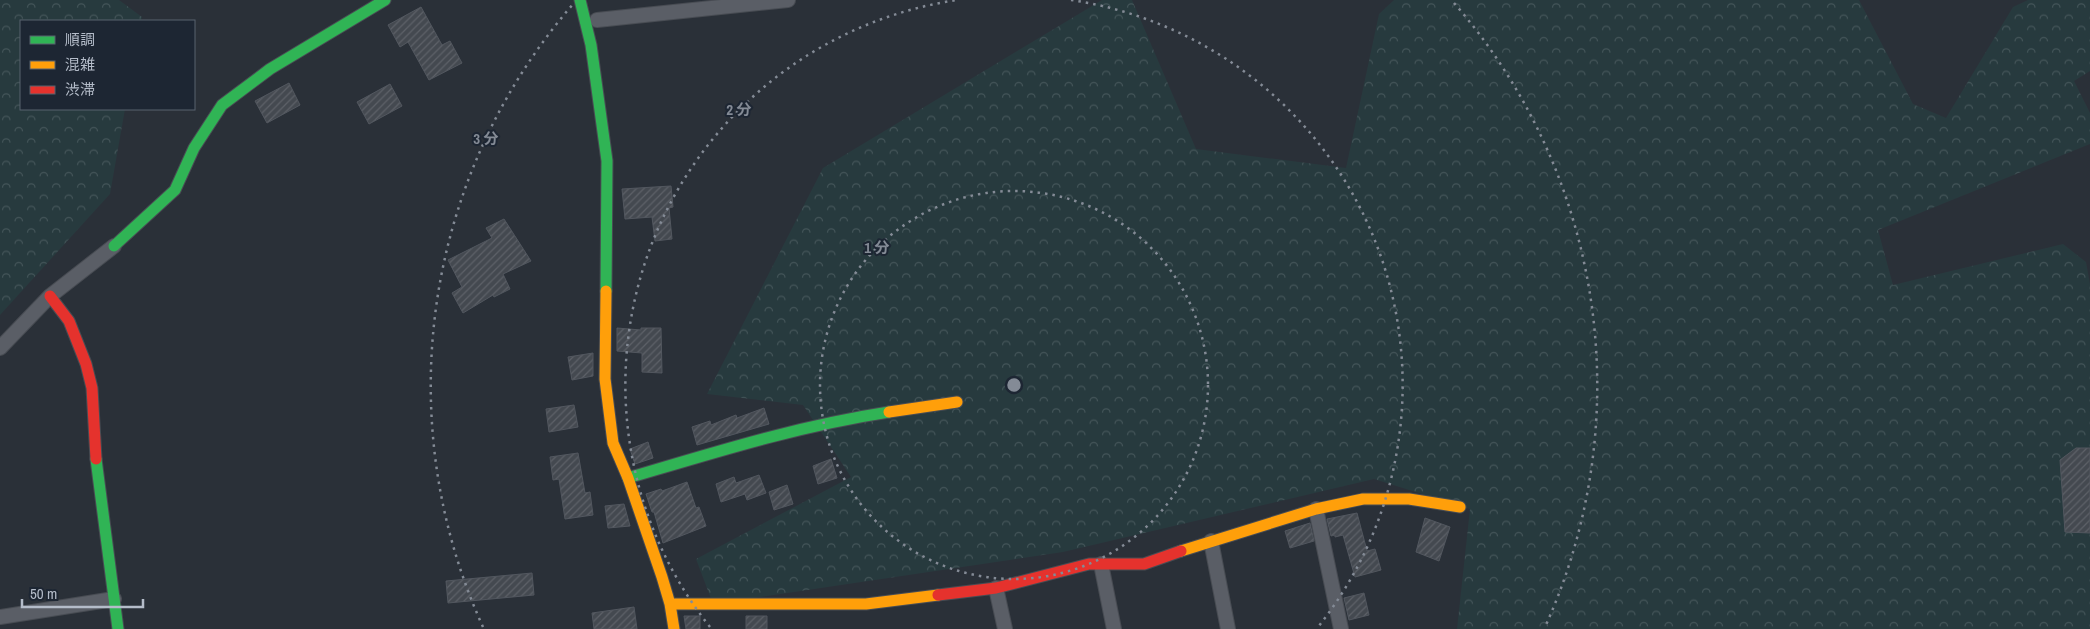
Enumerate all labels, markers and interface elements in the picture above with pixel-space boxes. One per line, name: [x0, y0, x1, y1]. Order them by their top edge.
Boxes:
legend: [20, 20, 195, 110]
text: 順調: [65, 29, 95, 50]
text: 混雑: [65, 54, 95, 75]
text: 渋滞: [65, 79, 95, 100]
text: 2 分: [726, 99, 752, 120]
text: 3 分: [473, 128, 499, 149]
text: 1 分: [864, 237, 890, 258]
centre of rings: [1005, 376, 1023, 394]
scale bar: [22, 576, 144, 608]
text: 50 m: [30, 583, 57, 604]

